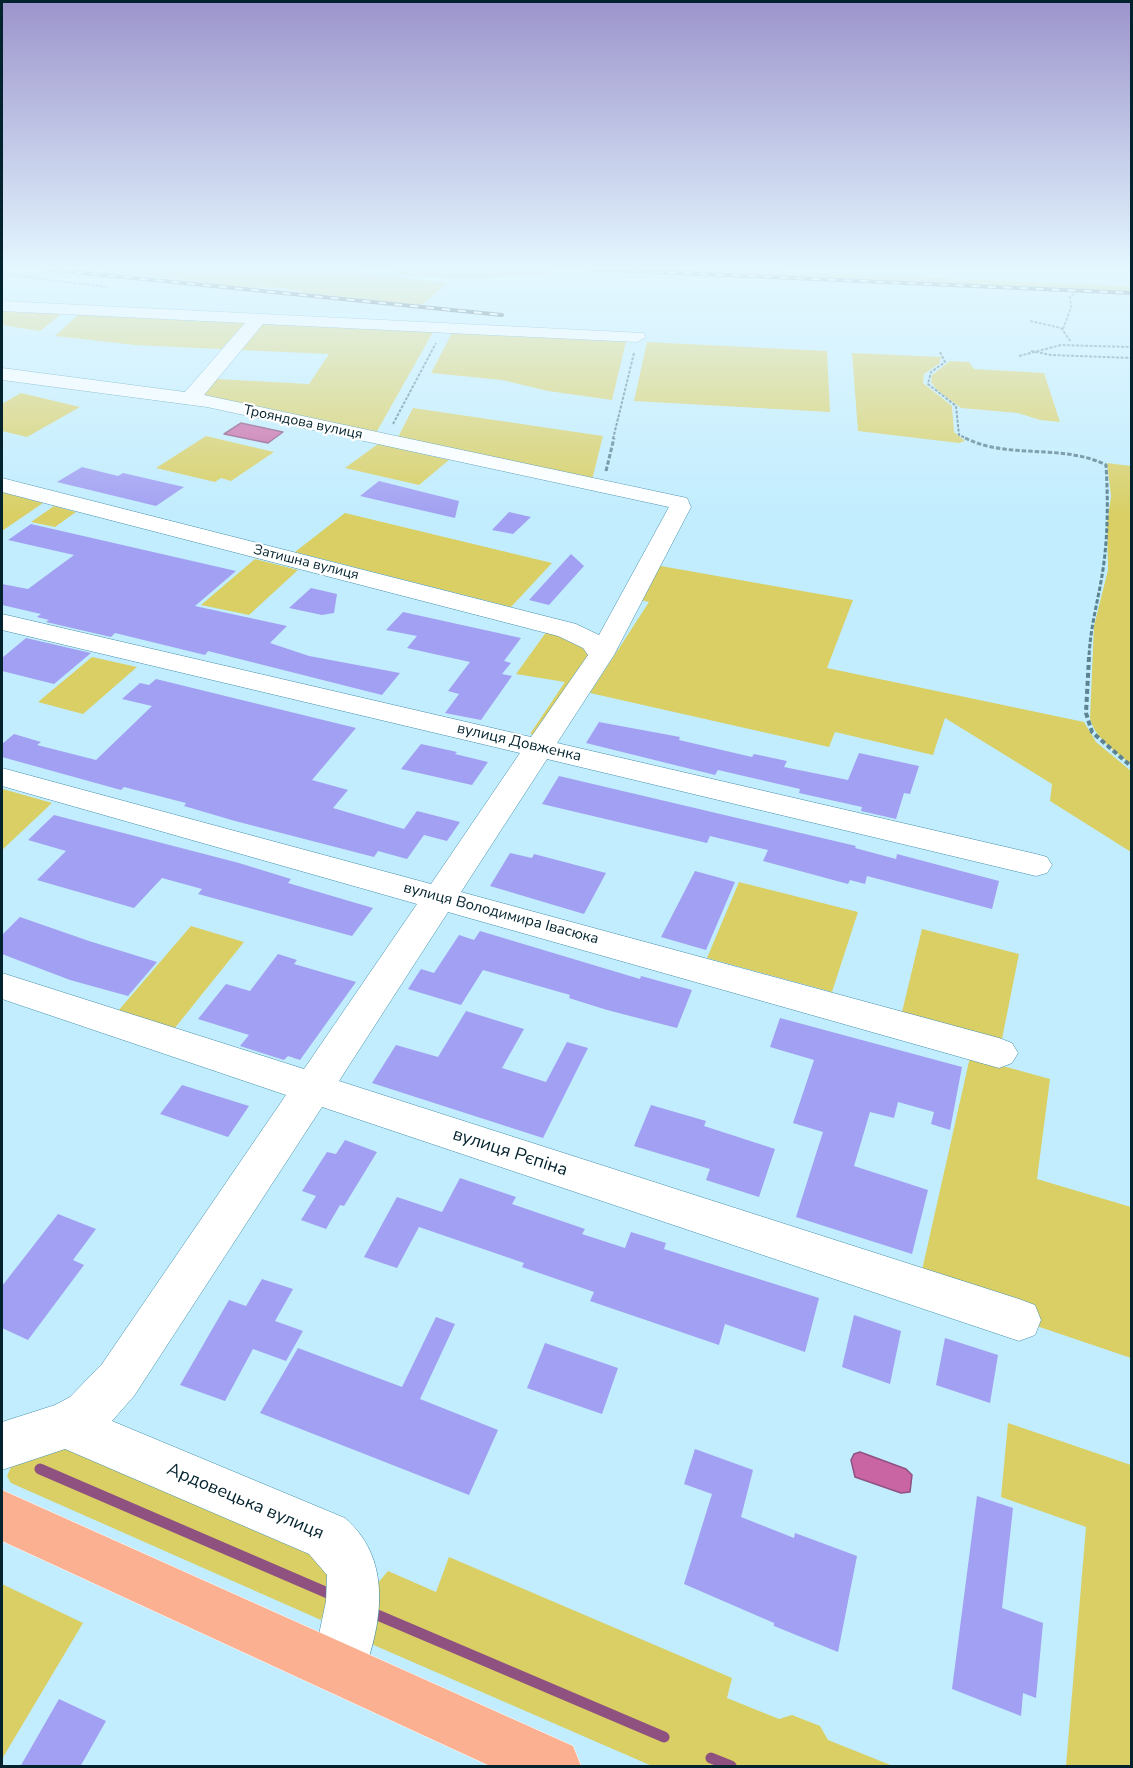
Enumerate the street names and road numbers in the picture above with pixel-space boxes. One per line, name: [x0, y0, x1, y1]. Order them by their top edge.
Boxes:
street label: Трояндова вулиця: [242, 402, 364, 444]
street label: Затишна вулиця: [251, 542, 361, 584]
street label: вулиця Довженка: [455, 720, 583, 766]
street label: вулиця Володимира Івасюка: [401, 879, 601, 949]
street label: вулиця Рєпіна: [450, 1124, 570, 1182]
street label: Ардовецька вулиця: [163, 1459, 327, 1545]

